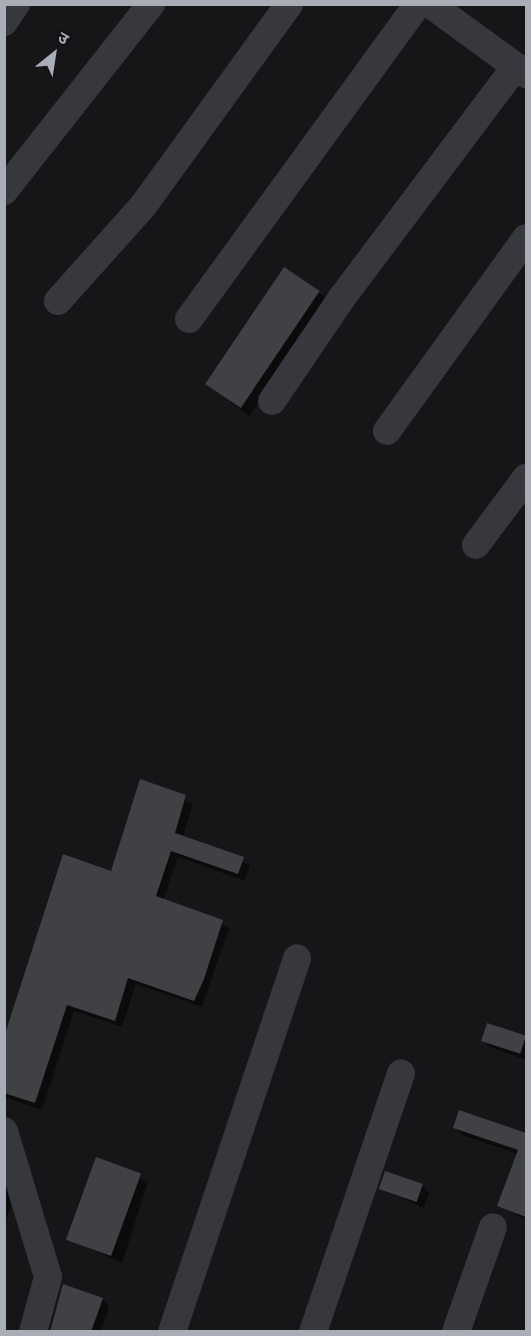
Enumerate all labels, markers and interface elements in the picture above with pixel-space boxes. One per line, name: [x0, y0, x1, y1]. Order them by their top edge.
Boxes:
north arrow: [24, 24, 84, 84]
text: उ: [54, 27, 72, 49]

